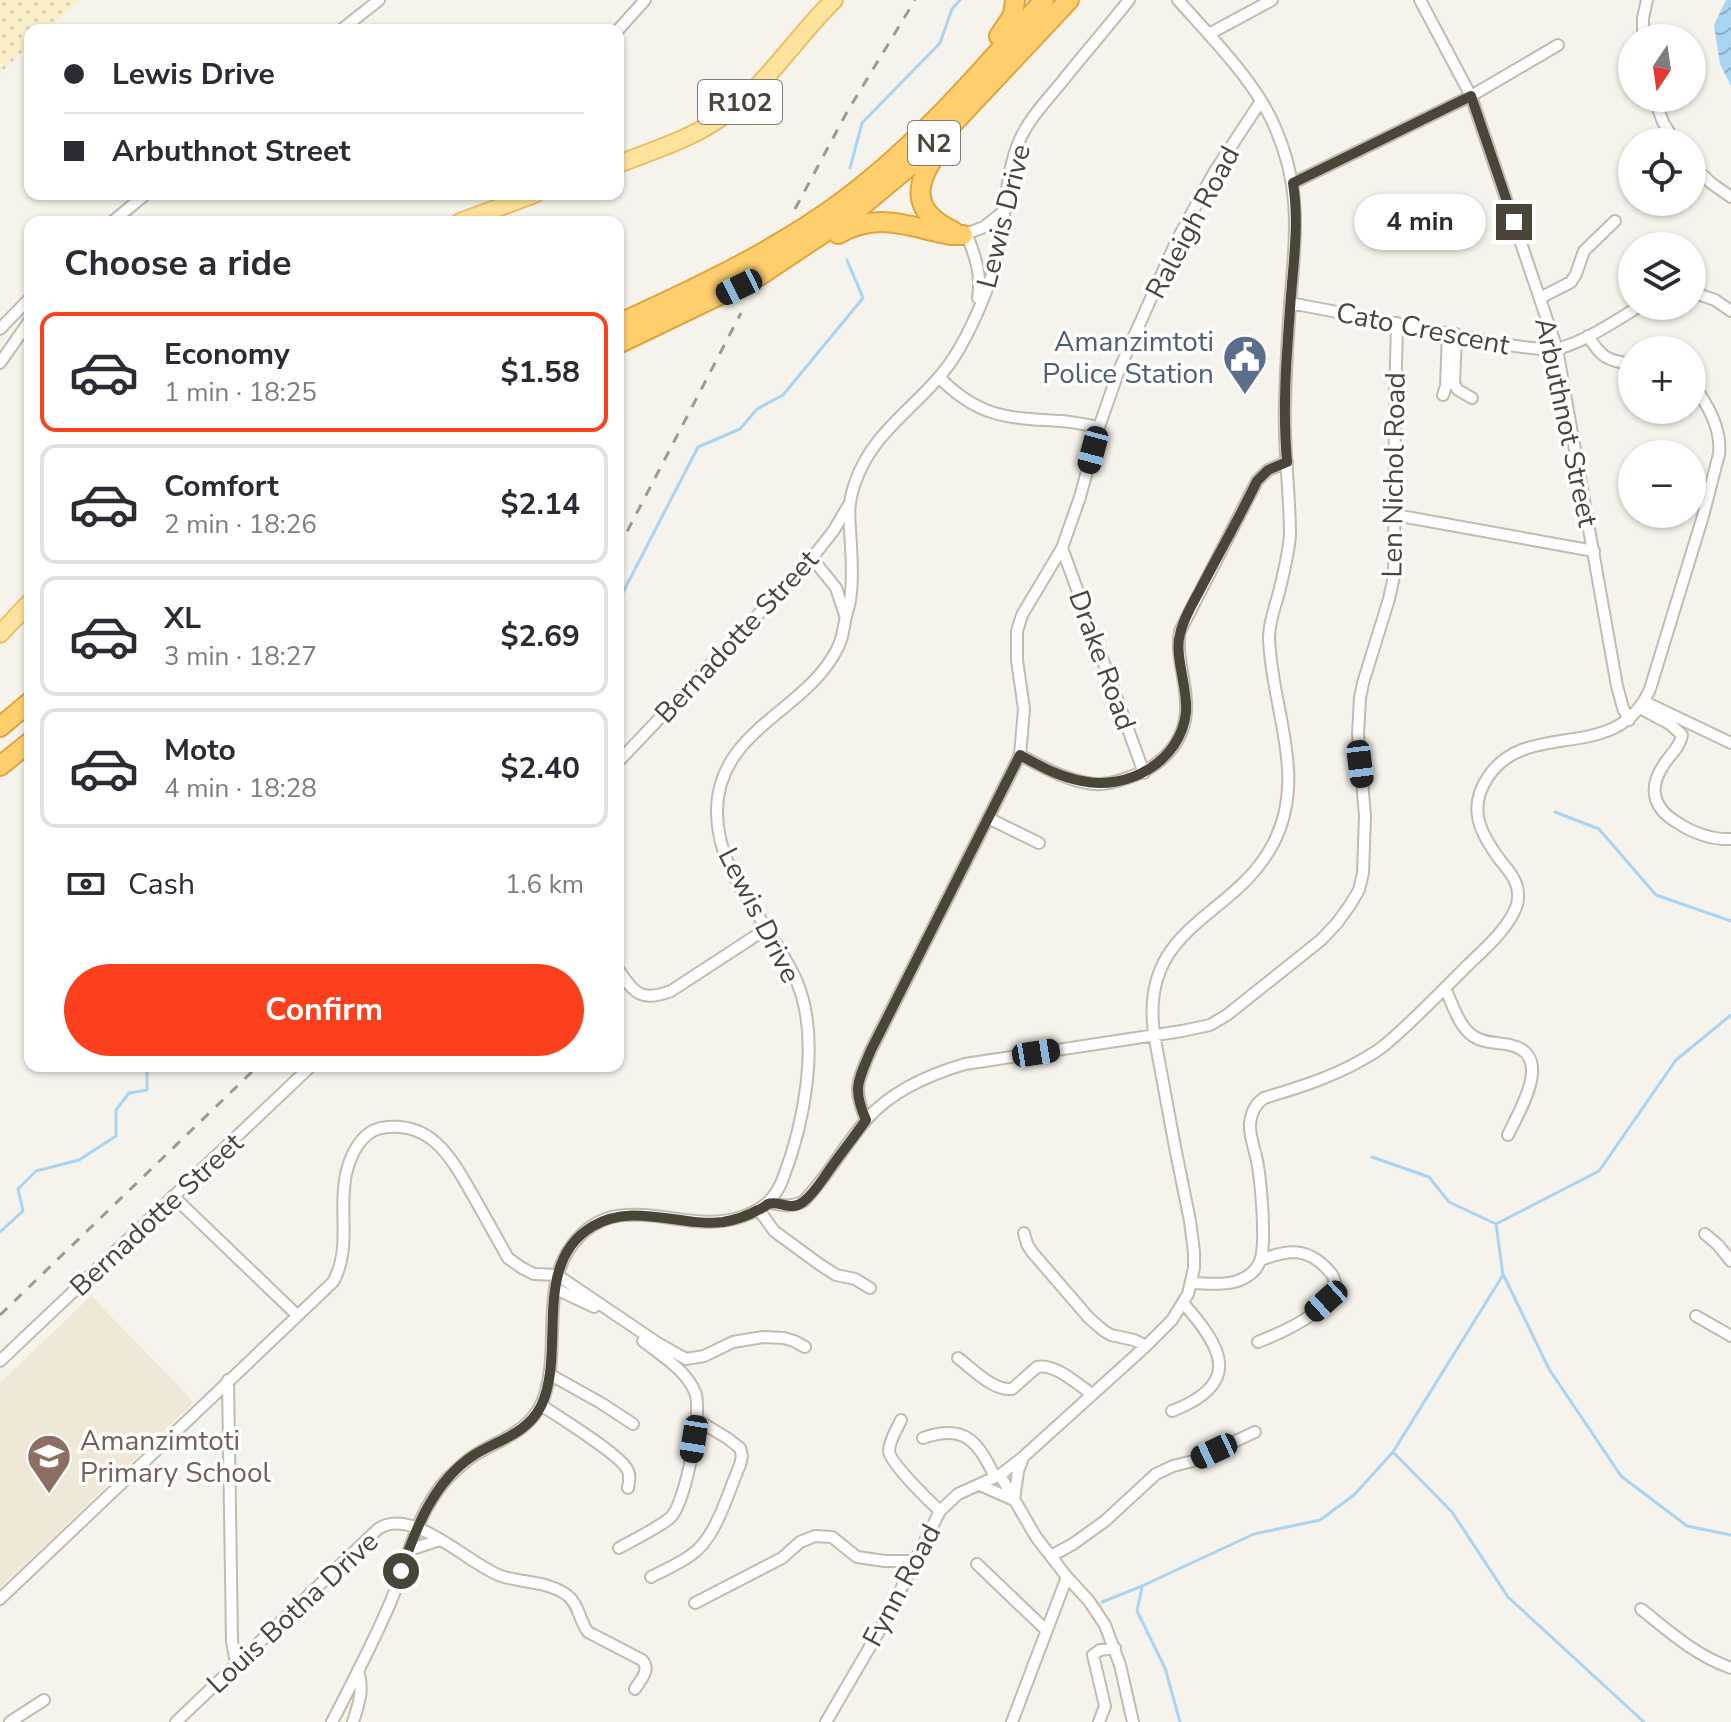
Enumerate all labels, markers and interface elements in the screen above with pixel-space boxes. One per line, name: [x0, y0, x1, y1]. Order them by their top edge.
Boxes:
north arrow: [1618, 24, 1706, 112]
map controls: [1618, 24, 1706, 528]
text: Lewis Drive: [112, 54, 275, 95]
road number: R102: [698, 80, 782, 124]
road number: N2: [908, 121, 960, 165]
button: locate: [1618, 128, 1706, 216]
text: Arbuthnot Street: [112, 131, 351, 172]
street label: Lewis Drive: [968, 140, 1040, 292]
street label: Raleigh Road: [1137, 140, 1249, 305]
callout: 4 min: [1354, 194, 1486, 250]
text: 4 min: [1386, 204, 1454, 239]
route end: [1496, 204, 1532, 240]
button: layers: [1618, 232, 1706, 320]
text: Choose a ride: [64, 239, 292, 288]
car: [712, 266, 766, 308]
street label: Cato Crescent: [1333, 294, 1513, 364]
street label: Arbuthnot Street: [1525, 314, 1607, 530]
place label: Amanzimtoti Police Station: [1042, 323, 1214, 393]
public building icon: Amanzimtoti Police Station: [1221, 333, 1269, 396]
text: Economy: [164, 334, 290, 375]
icon: car: [68, 336, 140, 408]
button: +: [1618, 336, 1706, 424]
text: $1.58: [501, 352, 580, 393]
street label: Len Nichol Road: [1373, 372, 1415, 578]
text: 1 min · 18:25: [164, 375, 317, 410]
car: [1075, 424, 1111, 476]
button: −: [1618, 440, 1706, 528]
text: Comfort: [164, 466, 279, 507]
icon: car: [68, 468, 140, 540]
text: $2.14: [501, 484, 580, 525]
text: 2 min · 18:26: [164, 507, 317, 542]
street label: Bernadotte Street: [646, 542, 827, 732]
street label: Drake Road: [1059, 585, 1145, 736]
text: XL: [164, 598, 201, 639]
icon: car: [68, 600, 140, 672]
text: $2.69: [501, 616, 580, 657]
text: 3 min · 18:27: [164, 639, 317, 674]
text: Moto: [164, 730, 236, 771]
icon: car: [68, 732, 140, 804]
car: [1345, 739, 1375, 789]
text: $2.40: [501, 748, 580, 789]
text: 4 min · 18:28: [164, 771, 317, 806]
street label: Lewis Drive: [709, 841, 809, 990]
icon: cash: [64, 862, 108, 906]
text: Cash: [128, 864, 195, 905]
text: 1.6 km: [505, 867, 584, 902]
button: Confirm: [64, 964, 584, 1056]
car: [1010, 1037, 1062, 1069]
street label: Bernadotte Street: [62, 1124, 252, 1305]
car: [1300, 1276, 1352, 1326]
car: [678, 1413, 710, 1465]
place label: Amanzimtoti Primary School: [80, 1422, 271, 1492]
car: [1187, 1430, 1241, 1472]
school or university icon: Amanzimtoti Primary School: [25, 1432, 73, 1495]
street label: Fynn Road: [854, 1518, 950, 1653]
street label: Louis Botha Drive: [199, 1523, 387, 1702]
route start: [383, 1553, 419, 1589]

